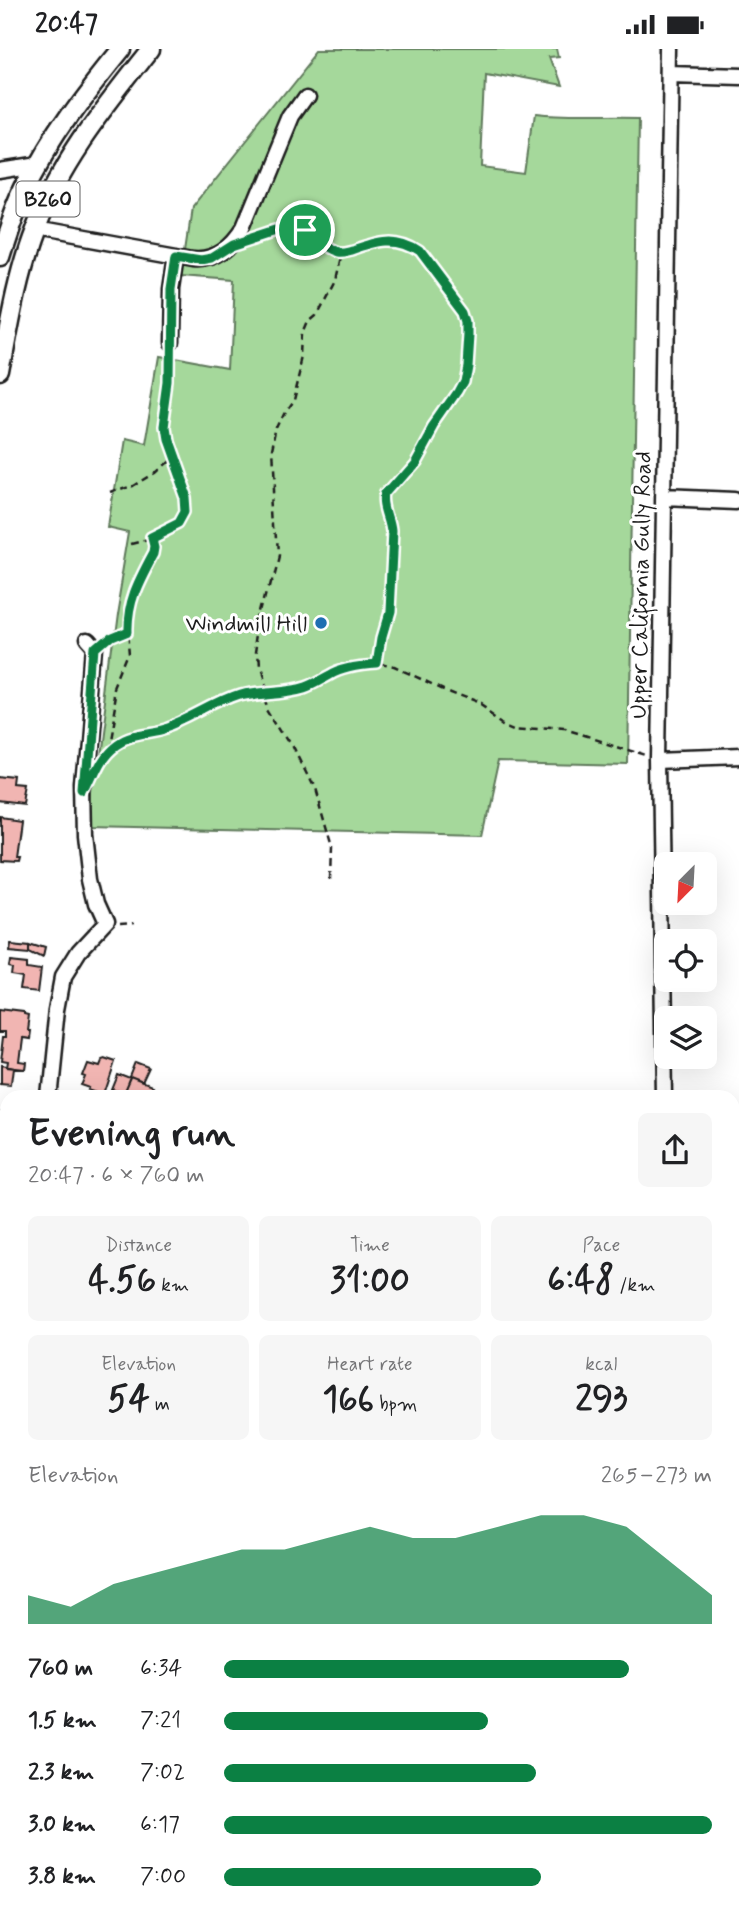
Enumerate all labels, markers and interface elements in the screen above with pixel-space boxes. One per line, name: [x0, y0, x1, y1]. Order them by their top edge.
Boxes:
text: 20:47: [35, 8, 98, 42]
road number: B260: [16, 181, 80, 217]
pin: [275, 200, 335, 260]
icon: arrive: [286, 211, 324, 249]
street label: Upper California Gully Road: [625, 451, 660, 719]
place label: Windmill Hill: [185, 610, 307, 640]
marker: Windmill Hill: [313, 615, 329, 631]
north arrow: [654, 852, 718, 915]
map controls: [654, 852, 717, 1069]
button: locate: [654, 929, 717, 992]
button: layers: [654, 1006, 717, 1069]
text: Evening run: [28, 1110, 235, 1159]
button: share: [638, 1113, 712, 1187]
text: 20:47 · 6 × 760 m: [28, 1161, 205, 1191]
text: Distance: [105, 1233, 172, 1258]
text: Time: [350, 1233, 390, 1258]
text: Pace: [582, 1233, 620, 1258]
text: 4.56: [88, 1258, 156, 1304]
text: 31:00: [330, 1258, 410, 1304]
text: 6:48: [547, 1258, 614, 1304]
text: km: [156, 1273, 189, 1298]
text: /km: [614, 1273, 655, 1298]
text: Elevation: [101, 1352, 176, 1377]
text: Heart rate: [327, 1352, 413, 1377]
text: kcal: [585, 1352, 617, 1377]
text: 54: [107, 1377, 150, 1423]
text: 166: [323, 1377, 374, 1423]
text: 293: [575, 1377, 627, 1423]
text: m: [150, 1392, 170, 1417]
text: bpm: [374, 1392, 417, 1417]
text: Elevation: [28, 1461, 119, 1491]
text: 265–273 m: [601, 1461, 712, 1491]
text: 760 m: [28, 1654, 93, 1684]
text: 6:34: [140, 1654, 182, 1684]
text: 1.5 km: [28, 1706, 97, 1736]
text: 7:21: [140, 1706, 181, 1736]
text: 2.3 km: [28, 1758, 94, 1788]
text: 7:02: [140, 1758, 185, 1788]
text: 3.0 km: [28, 1810, 96, 1840]
text: 6:17: [140, 1810, 180, 1840]
text: 3.8 km: [28, 1862, 96, 1892]
text: 7:00: [140, 1862, 186, 1892]

